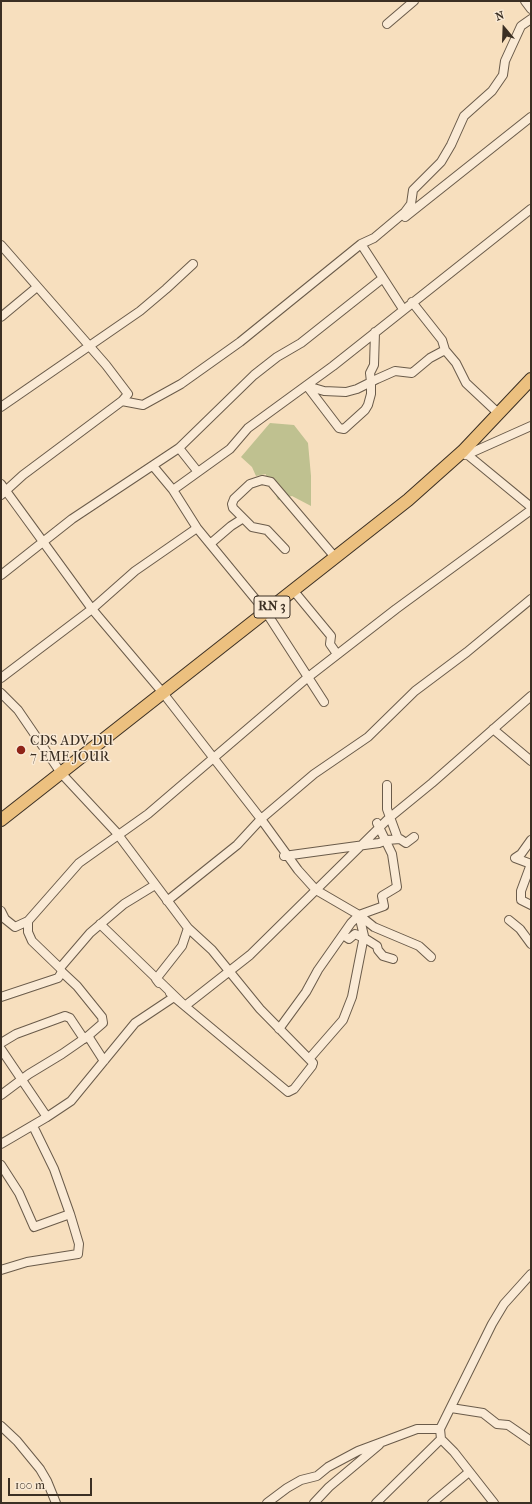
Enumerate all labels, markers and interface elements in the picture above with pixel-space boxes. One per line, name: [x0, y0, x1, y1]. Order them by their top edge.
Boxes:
north arrow: [484, 8, 524, 48]
text: N: [494, 9, 506, 24]
road number: RN 3: [254, 596, 290, 618]
place label: CDS ADV DU 7 EME JOUR: [30, 734, 113, 766]
marker: CDS ADV DU 7 EME JOUR: [15, 744, 27, 756]
scale bar: [10, 1470, 94, 1496]
text: 100 m: [15, 1478, 45, 1492]

